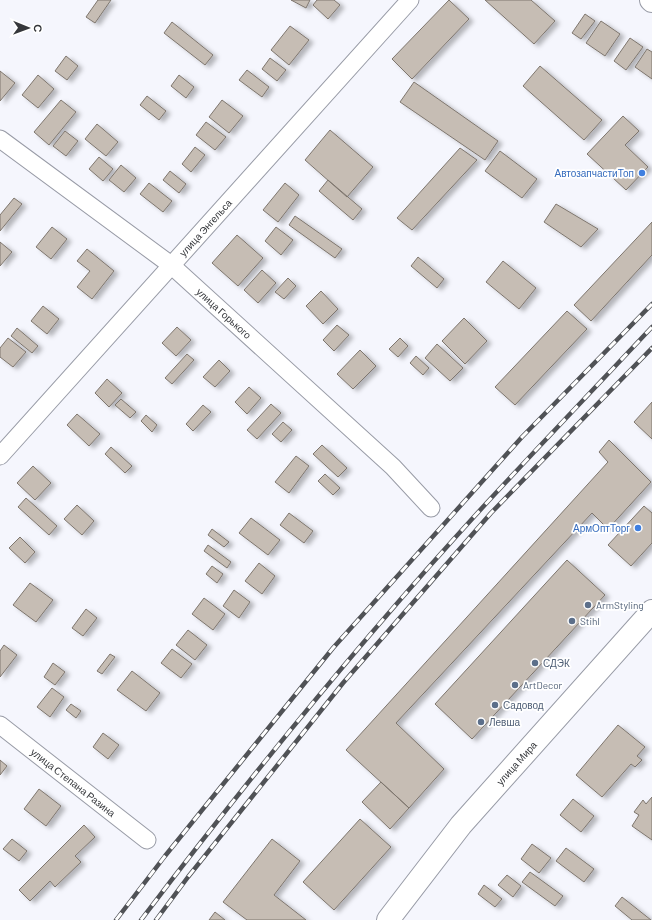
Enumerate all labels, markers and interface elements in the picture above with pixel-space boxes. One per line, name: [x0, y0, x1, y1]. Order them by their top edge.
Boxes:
north arrow: [8, 8, 48, 48]
text: С: [32, 24, 45, 32]
place label: АвтозапчастиТоп: [555, 167, 634, 179]
marker: АвтозапчастиТоп: [637, 168, 647, 178]
street label: улица Энгельса: [177, 196, 234, 259]
street label: улица Горького: [194, 285, 254, 341]
place label: АрмОптТорг: [573, 522, 630, 534]
marker: АрмОптТорг: [633, 523, 643, 533]
place label: ArmStyling: [596, 599, 644, 611]
marker: ArmStyling: [583, 600, 593, 610]
place label: Stihl: [580, 615, 600, 627]
marker: Stihl: [567, 616, 577, 626]
place label: СДЭК: [543, 657, 570, 669]
marker: СДЭК: [530, 658, 540, 668]
place label: ArtDecor: [523, 679, 563, 691]
marker: ArtDecor: [510, 680, 520, 690]
place label: Садовод: [503, 699, 544, 711]
marker: Садовод: [490, 700, 500, 710]
place label: Левша: [489, 716, 520, 728]
marker: Левша: [476, 717, 486, 727]
street label: улица Мира: [494, 738, 539, 787]
street label: улица Степана Разина: [29, 746, 118, 819]

